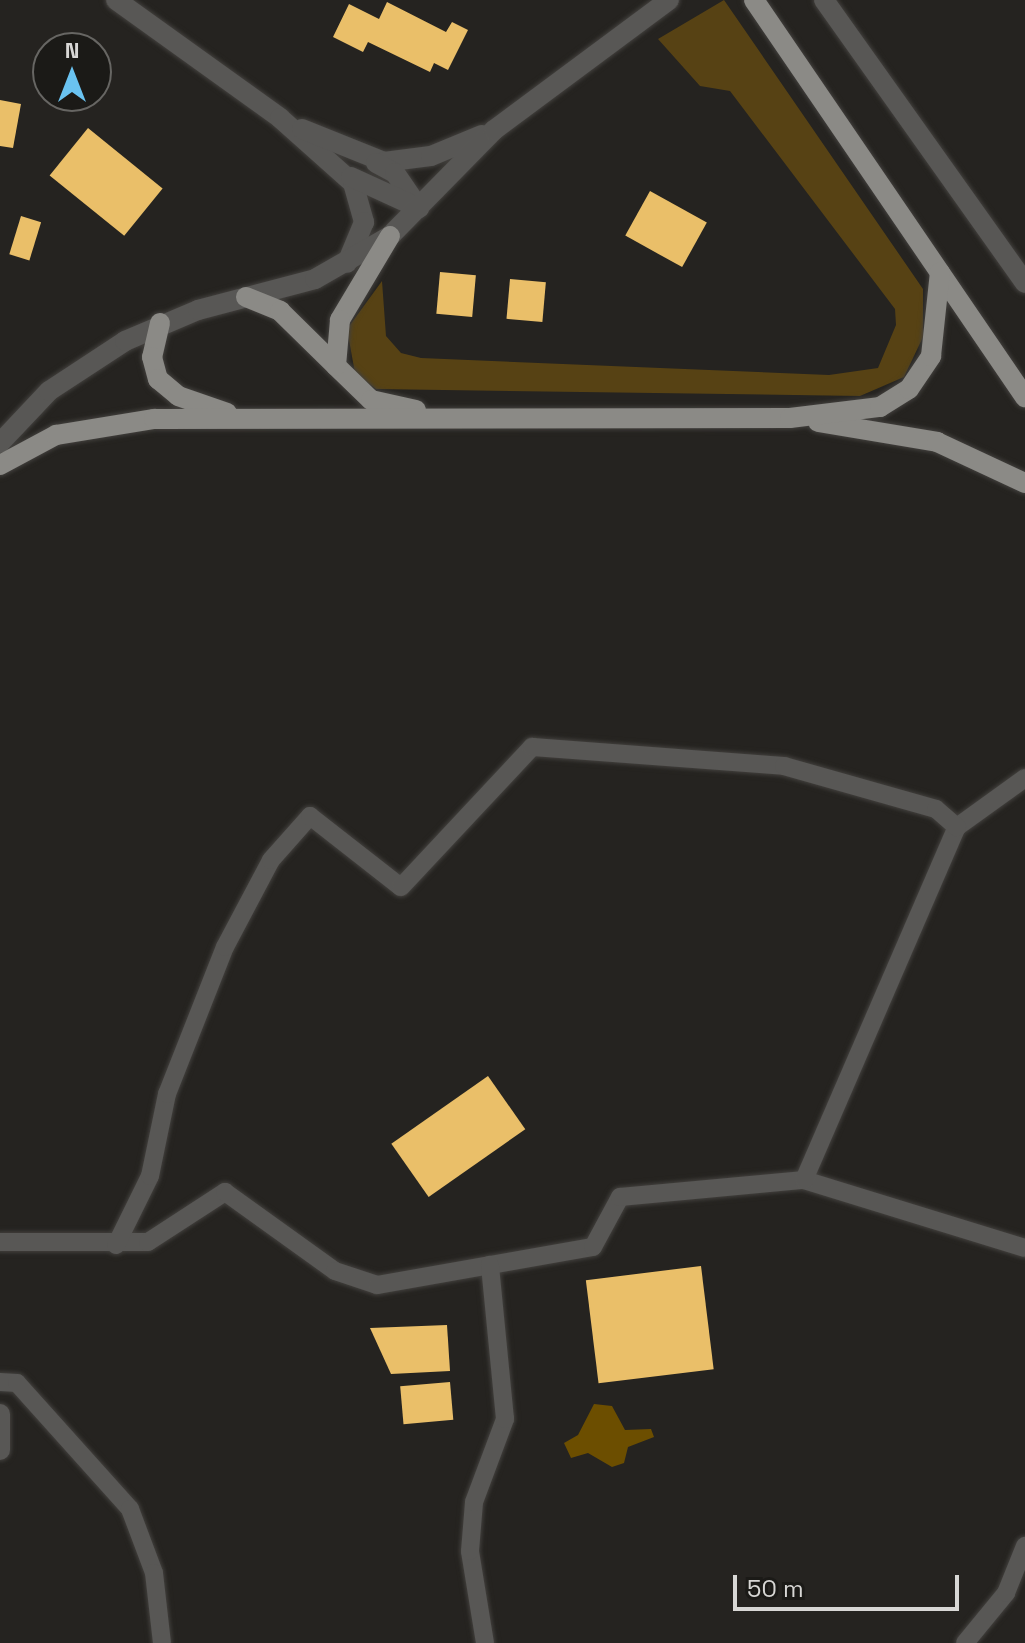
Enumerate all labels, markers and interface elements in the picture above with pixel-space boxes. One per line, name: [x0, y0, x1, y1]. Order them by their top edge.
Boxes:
north arrow: [32, 32, 112, 112]
text: N: [65, 36, 79, 64]
scale bar: [737, 1559, 963, 1609]
text: 50 m: [747, 1573, 804, 1604]

